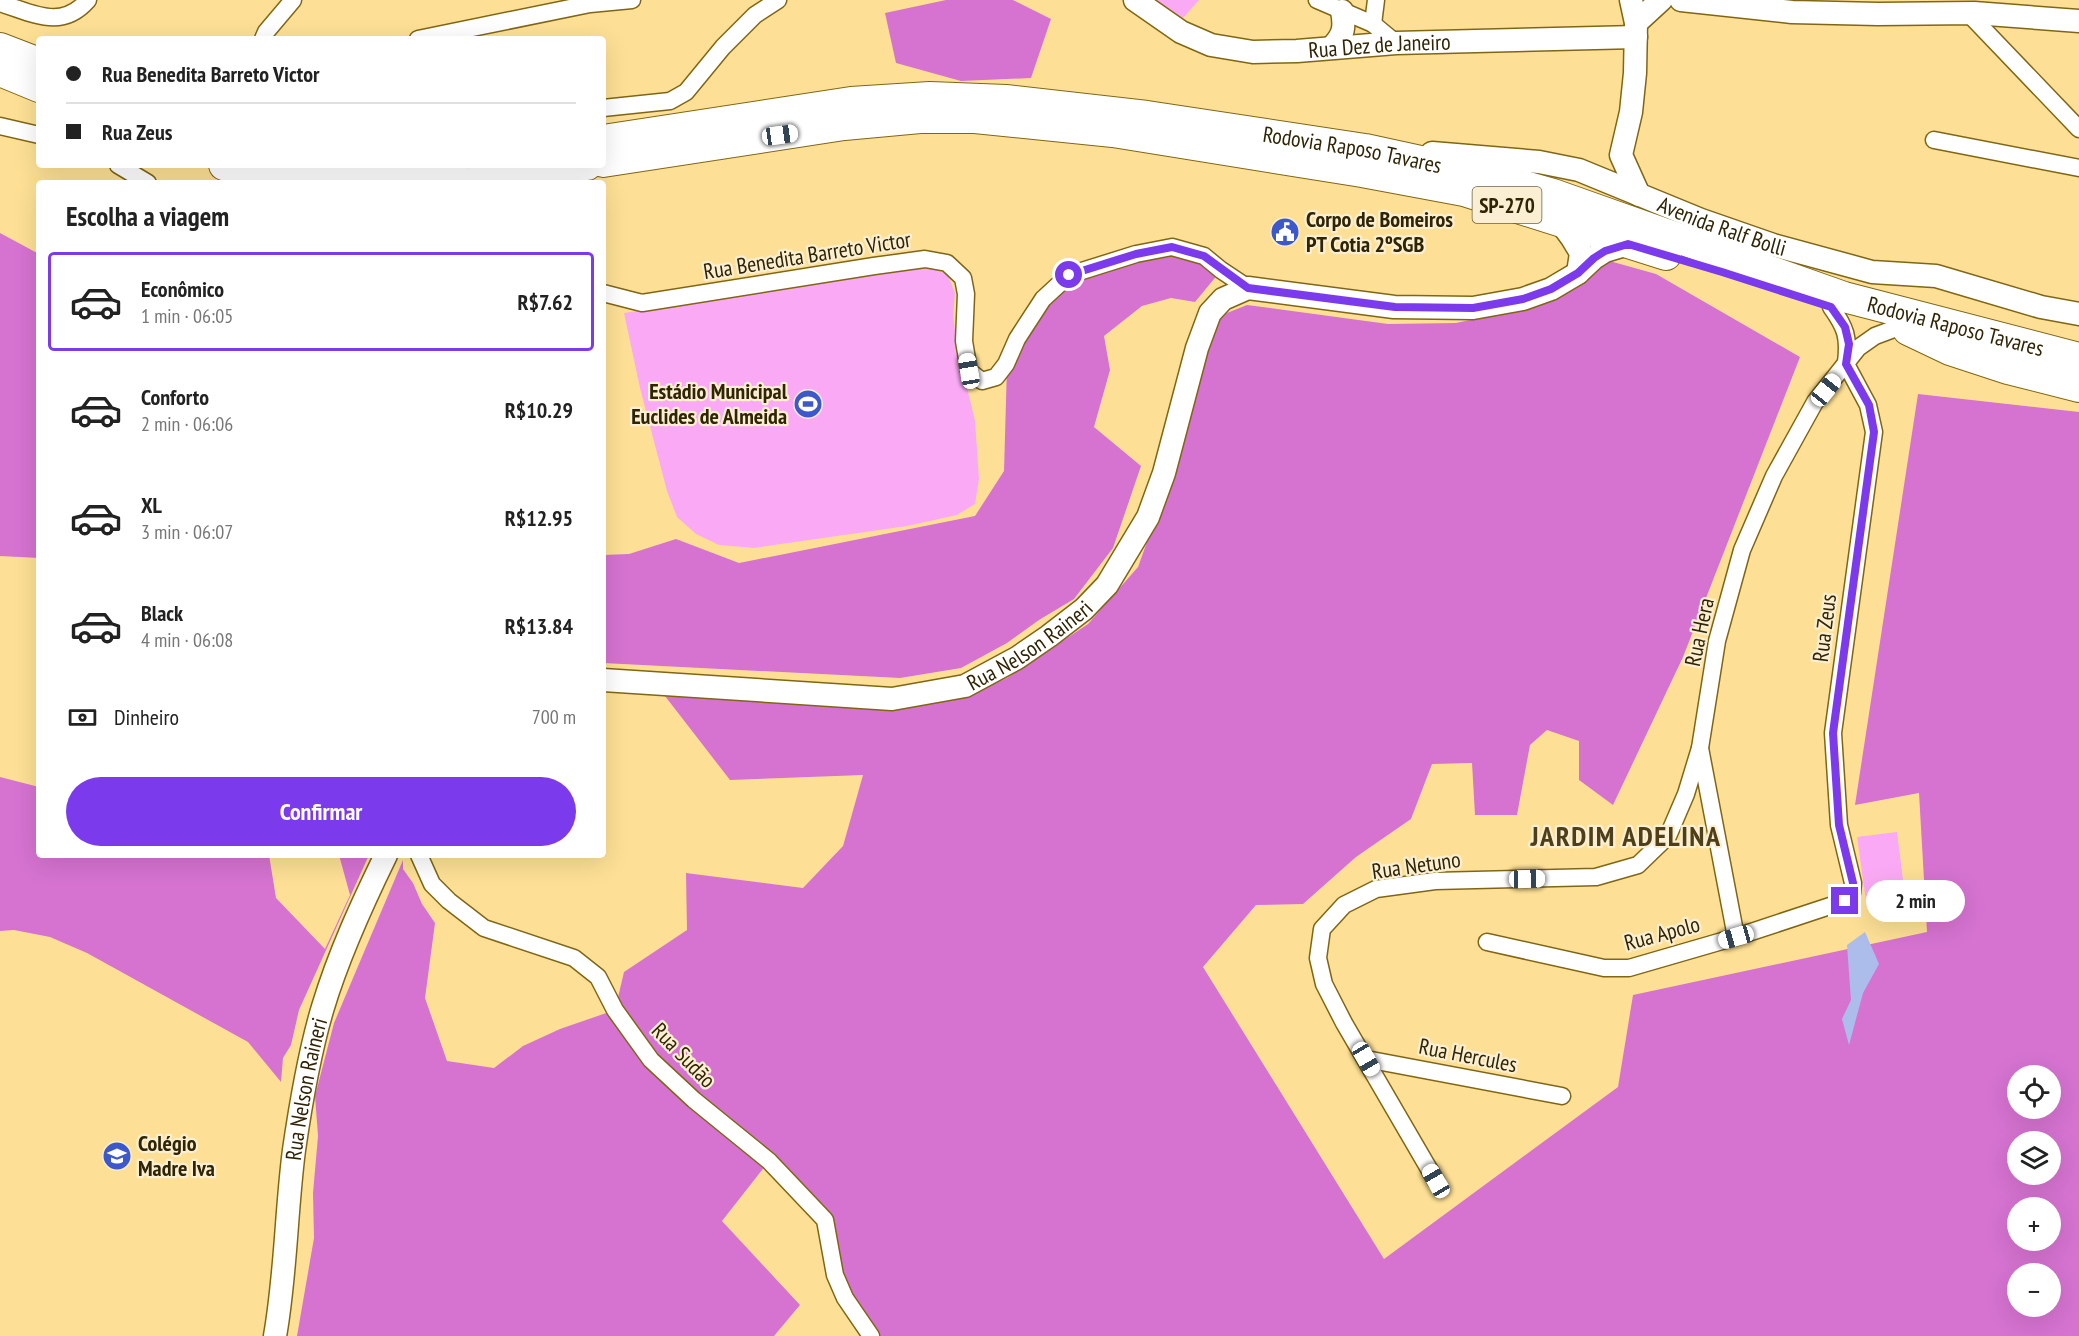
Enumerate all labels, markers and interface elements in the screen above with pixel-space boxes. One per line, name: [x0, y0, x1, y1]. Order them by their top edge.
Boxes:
street label: Rua Dez de Janeiro: [1307, 28, 1451, 64]
text: Rua Benedita Barreto Victor: [102, 60, 319, 88]
text: Rua Zeus: [102, 118, 172, 146]
street label: Rodovia Raposo Tavares: [1261, 120, 1444, 179]
car: [761, 124, 799, 146]
road number: SP-270: [1472, 187, 1541, 223]
street label: Avenida Ralf Bolli: [1654, 190, 1789, 262]
text: Escolha a viagem: [66, 199, 229, 233]
place label: Corpo de Bomeiros PT Cotia 2ºSGB: [1306, 205, 1453, 258]
public building icon: Corpo de Bomeiros PT Cotia 2ºSGB: [1269, 216, 1301, 248]
street label: Rua Benedita Barreto Victor: [701, 225, 913, 285]
route start: [1055, 261, 1082, 288]
icon: car: [69, 275, 123, 329]
text: Econômico: [141, 275, 224, 303]
text: R$7.62: [517, 288, 573, 316]
street label: Rodovia Raposo Tavares: [1865, 290, 2047, 362]
text: 1 min · 06:05: [141, 303, 233, 329]
car: [957, 352, 981, 390]
car: [1808, 370, 1844, 410]
place label: Estádio Municipal Euclides de Almeida: [631, 377, 788, 430]
icon: car: [69, 383, 123, 437]
text: Conforto: [141, 383, 209, 411]
sports icon: Estádio Municipal Euclides de Almeida: [792, 388, 824, 420]
text: R$10.29: [505, 396, 573, 424]
text: 2 min · 06:06: [141, 411, 233, 437]
icon: car: [69, 491, 123, 545]
text: XL: [141, 491, 162, 519]
text: R$12.95: [505, 504, 573, 532]
text: 3 min · 06:07: [141, 519, 233, 545]
street label: Rua Zeus: [1806, 593, 1842, 663]
street label: Rua Nelson Raineri: [962, 595, 1099, 696]
street label: Rua Hera: [1678, 595, 1720, 669]
icon: car: [69, 599, 123, 653]
text: Black: [141, 599, 183, 627]
text: R$13.84: [505, 612, 573, 640]
text: 4 min · 06:08: [141, 627, 233, 653]
icon: cash: [66, 701, 99, 734]
text: Dinheiro: [114, 703, 179, 731]
text: 700 m: [532, 704, 576, 730]
button: Confirmar: [66, 777, 576, 846]
district label: JARDIM ADELINA: [1530, 817, 1721, 854]
street label: Rua Netuno: [1370, 845, 1462, 885]
car: [1509, 870, 1545, 888]
callout: 2 min: [1866, 880, 1965, 922]
route end: [1831, 887, 1858, 914]
text: 2 min: [1895, 888, 1936, 914]
street label: Rua Apolo: [1621, 910, 1703, 956]
car: [1716, 923, 1756, 951]
street label: Rua Nelson Raineri: [279, 1014, 333, 1162]
street label: Rua Sudão: [646, 1016, 722, 1094]
street label: Rua Hercules: [1416, 1032, 1520, 1078]
car: [1349, 1039, 1383, 1079]
map controls: [2007, 1065, 2061, 1317]
button: locate: [2007, 1065, 2061, 1119]
place label: Colégio Madre Iva: [138, 1129, 215, 1182]
button: layers: [2007, 1131, 2061, 1185]
school or university icon: Colégio Madre Iva: [101, 1140, 133, 1172]
car: [1419, 1161, 1453, 1201]
button: +: [2007, 1197, 2061, 1251]
button: −: [2007, 1263, 2061, 1317]

